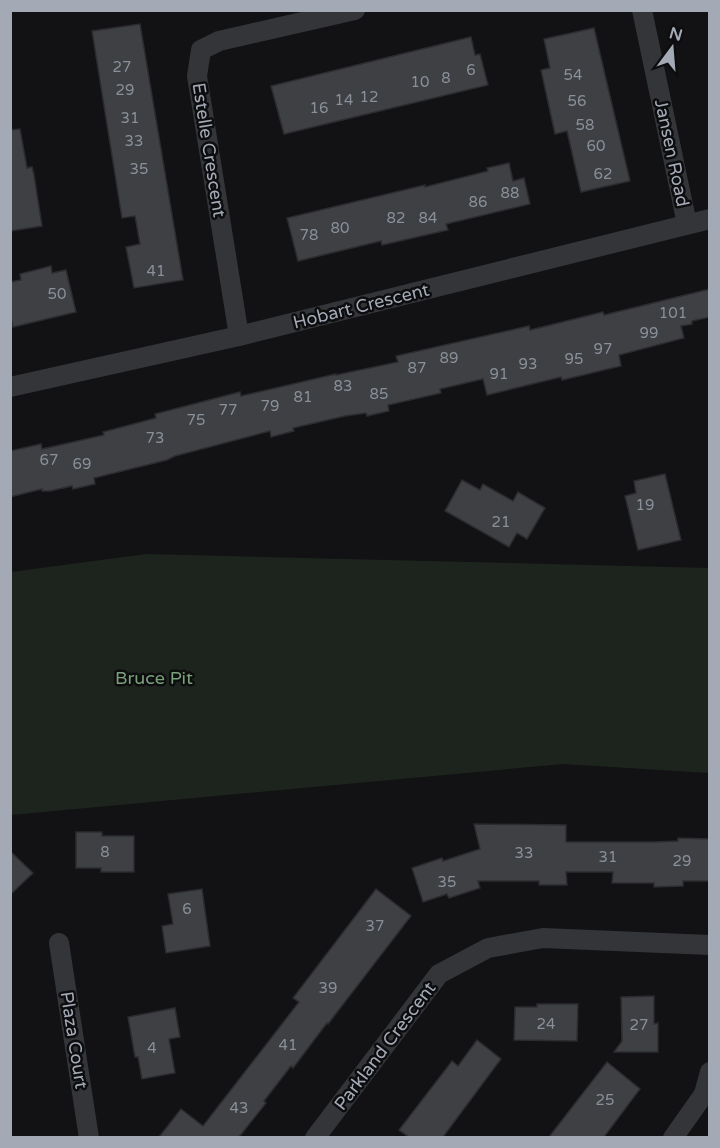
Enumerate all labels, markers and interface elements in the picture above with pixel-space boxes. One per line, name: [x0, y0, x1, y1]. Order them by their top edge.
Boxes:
north arrow: [642, 18, 702, 78]
text: N: [667, 23, 685, 46]
house number: 27: [113, 58, 131, 76]
house number: 6: [466, 61, 476, 79]
house number: 54: [564, 66, 582, 84]
house number: 8: [441, 69, 451, 87]
house number: 10: [411, 73, 429, 91]
house number: 29: [116, 81, 134, 99]
street label: Estelle Crescent: [188, 81, 231, 219]
house number: 12: [360, 88, 378, 106]
house number: 14: [335, 91, 353, 109]
house number: 56: [568, 92, 586, 110]
street label: Jansen Road: [650, 97, 694, 209]
house number: 16: [310, 99, 328, 117]
house number: 31: [121, 109, 139, 127]
house number: 58: [576, 116, 594, 134]
house number: 33: [125, 132, 143, 150]
house number: 60: [587, 137, 605, 155]
house number: 35: [130, 160, 148, 178]
house number: 62: [594, 165, 612, 183]
house number: 88: [501, 184, 519, 202]
house number: 86: [469, 193, 487, 211]
house number: 82: [387, 209, 405, 227]
house number: 84: [419, 209, 437, 227]
house number: 80: [331, 219, 349, 237]
house number: 78: [300, 226, 318, 244]
house number: 41: [147, 262, 165, 280]
street label: Hobart Crescent: [291, 278, 431, 334]
house number: 50: [48, 285, 66, 303]
house number: 101: [659, 304, 687, 322]
house number: 99: [640, 324, 658, 342]
house number: 97: [594, 340, 612, 358]
house number: 89: [440, 349, 458, 367]
house number: 95: [565, 350, 583, 368]
house number: 93: [519, 355, 537, 373]
house number: 87: [408, 359, 426, 377]
house number: 91: [490, 365, 508, 383]
house number: 83: [334, 377, 352, 395]
house number: 85: [370, 385, 388, 403]
house number: 81: [294, 388, 312, 406]
house number: 79: [261, 397, 279, 415]
house number: 77: [219, 401, 237, 419]
house number: 75: [187, 411, 205, 429]
house number: 73: [146, 429, 164, 447]
house number: 67: [40, 451, 58, 469]
house number: 69: [73, 455, 91, 473]
house number: 19: [636, 496, 654, 514]
house number: 21: [492, 513, 510, 531]
park label: Bruce Pit: [115, 667, 193, 689]
house number: 8: [100, 843, 110, 861]
house number: 33: [515, 844, 533, 862]
house number: 31: [599, 848, 617, 866]
house number: 29: [673, 852, 691, 870]
house number: 35: [438, 873, 456, 891]
house number: 6: [182, 900, 192, 918]
house number: 37: [366, 917, 384, 935]
street label: Parkland Crescent: [330, 977, 441, 1115]
house number: 39: [319, 979, 337, 997]
street label: Plaza Court: [55, 990, 93, 1090]
house number: 24: [537, 1015, 555, 1033]
house number: 27: [630, 1016, 648, 1034]
house number: 41: [279, 1036, 297, 1054]
house number: 4: [147, 1039, 157, 1057]
house number: 25: [596, 1091, 614, 1109]
house number: 43: [230, 1099, 248, 1117]

